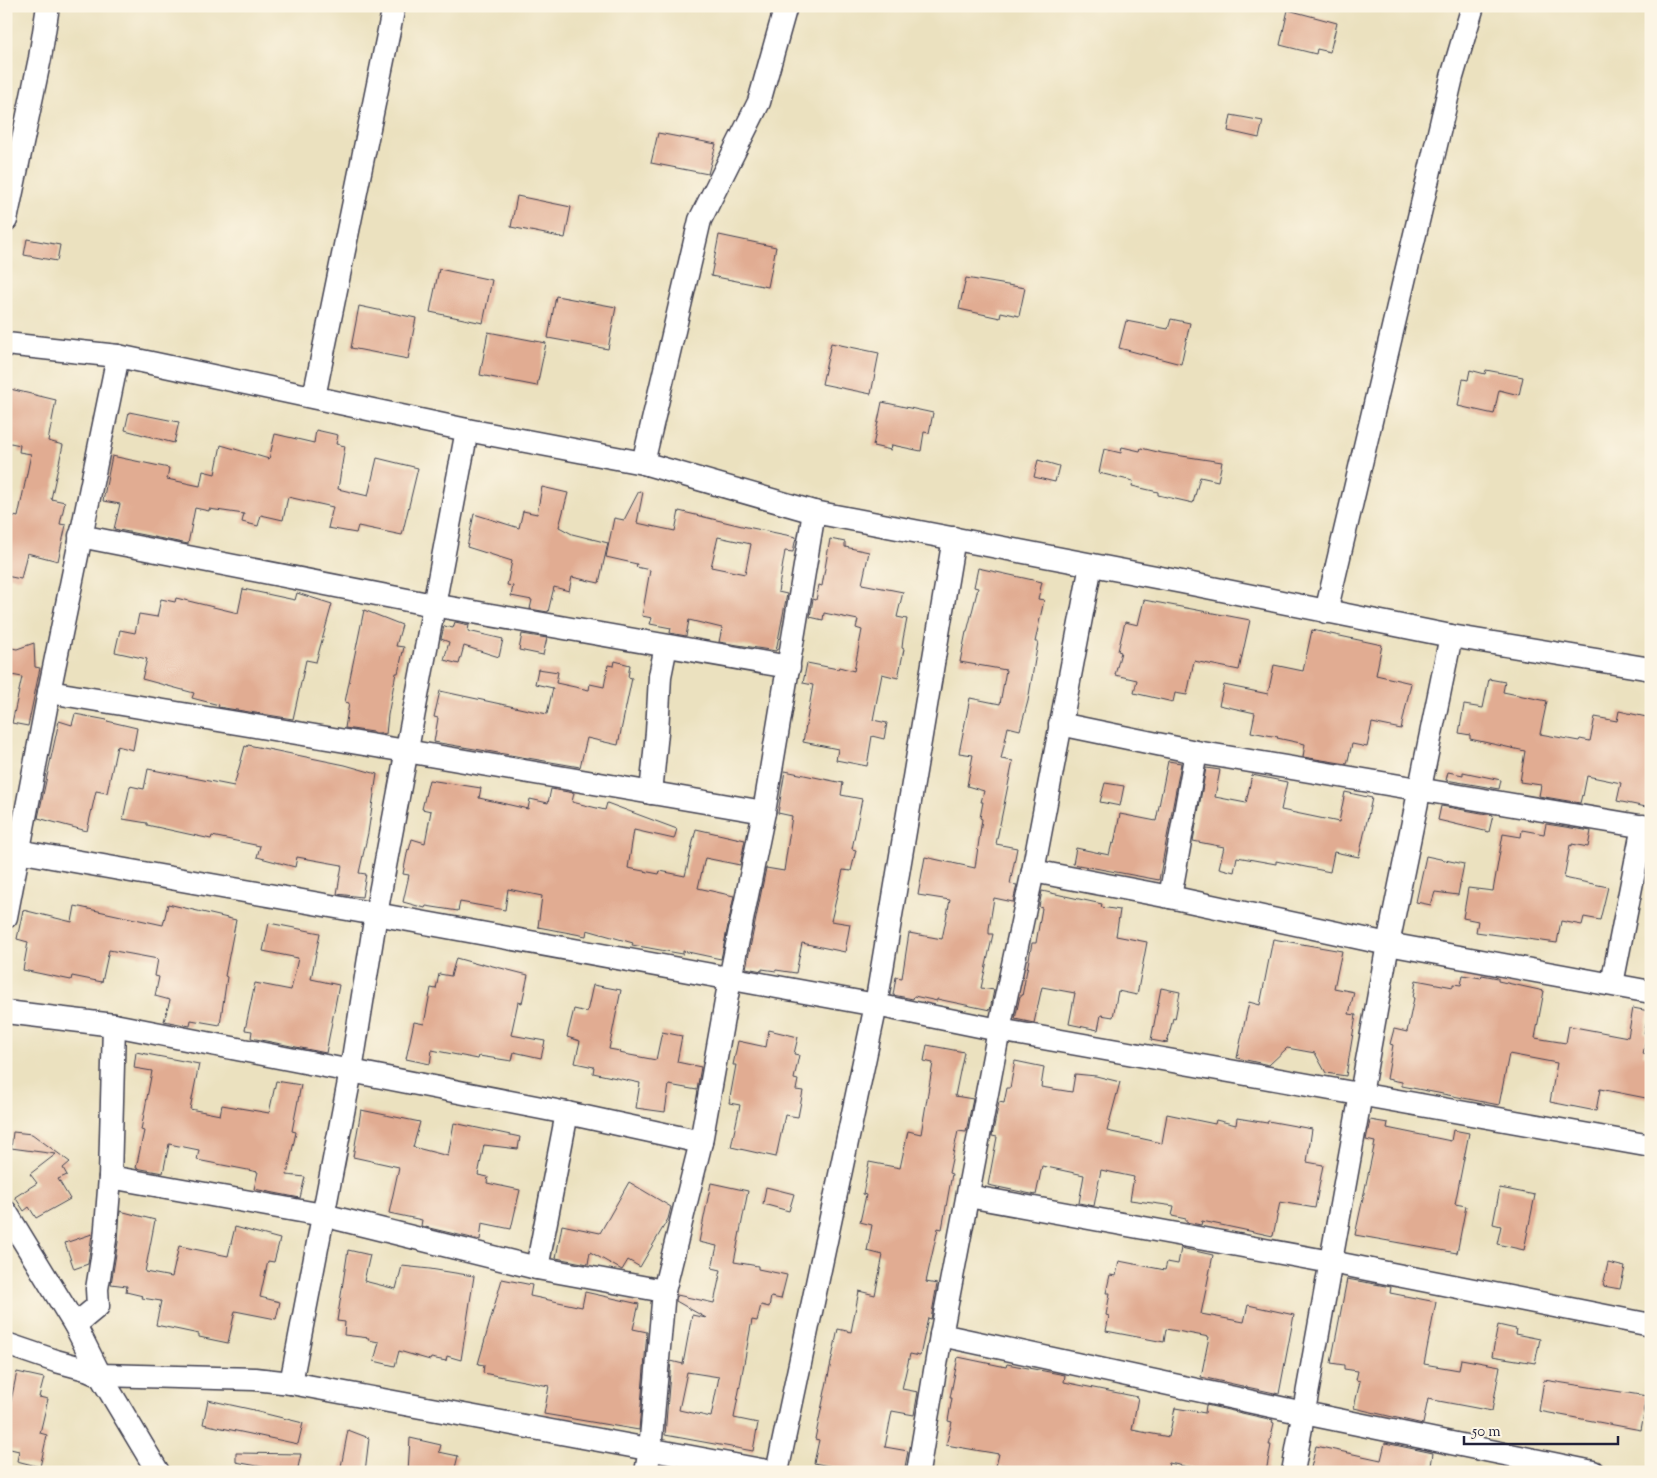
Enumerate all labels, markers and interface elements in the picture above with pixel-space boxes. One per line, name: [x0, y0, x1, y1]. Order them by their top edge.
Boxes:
scale bar: [1464, 1413, 1618, 1445]
text: 50 m: [1471, 1422, 1501, 1443]

